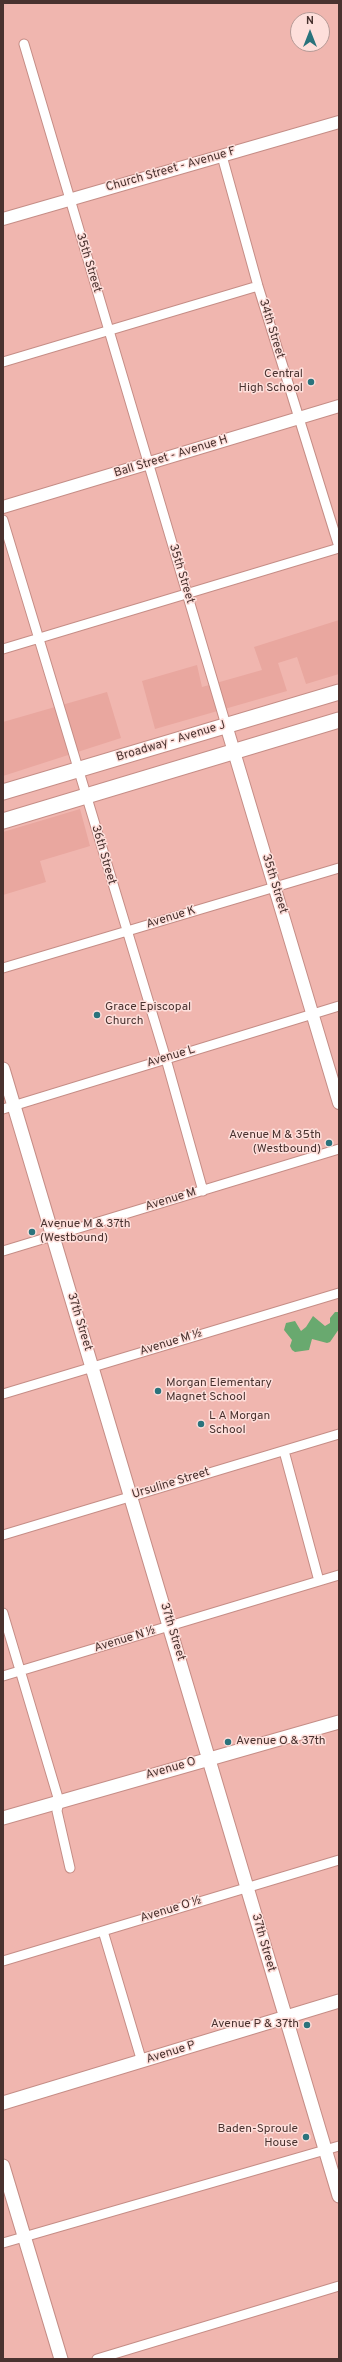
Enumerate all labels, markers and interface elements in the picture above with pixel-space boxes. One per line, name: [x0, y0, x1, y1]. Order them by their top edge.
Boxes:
north arrow: [290, 12, 330, 52]
text: N: [306, 14, 314, 28]
street label: Church Street - Avenue F: [104, 145, 238, 195]
street label: 35th Street: [72, 231, 104, 295]
street label: 34th Street: [255, 297, 287, 361]
place label: Central High School: [239, 368, 303, 396]
marker: Central High School: [306, 377, 316, 387]
street label: Ball Street - Avenue H: [112, 433, 230, 481]
street label: 35th Street: [165, 542, 197, 606]
street label: Broadway - Avenue J: [115, 719, 227, 765]
street label: 36th Street: [88, 824, 118, 886]
street label: 35th Street: [258, 852, 290, 916]
street label: Avenue K: [145, 904, 197, 932]
place label: Grace Episcopal Church: [105, 1001, 191, 1029]
marker: Grace Episcopal Church: [92, 1010, 102, 1020]
street label: Avenue L: [145, 1043, 197, 1071]
place label: Avenue M & 35th (Westbound): [229, 1129, 321, 1157]
marker: Avenue M & 35th (Westbound): [324, 1138, 334, 1148]
street label: Avenue M: [144, 1185, 198, 1215]
place label: Avenue M & 37th (Westbound): [40, 1218, 130, 1246]
marker: Avenue M & 37th (Westbound): [27, 1227, 37, 1237]
street label: 37th Street: [63, 1291, 95, 1353]
street label: Avenue M ½: [138, 1327, 204, 1359]
place label: Morgan Elementary Magnet School: [166, 1377, 272, 1405]
marker: Morgan Elementary Magnet School: [153, 1386, 163, 1396]
place label: L A Morgan School: [209, 1410, 270, 1438]
marker: L A Morgan School: [196, 1419, 206, 1429]
street label: Ursuline Street: [130, 1465, 212, 1503]
street label: 37th Street: [156, 1601, 188, 1663]
street label: Avenue N ½: [93, 1624, 157, 1656]
place label: Avenue O & 37th: [236, 1735, 326, 1749]
marker: Avenue O & 37th: [223, 1737, 233, 1747]
street label: Avenue O: [144, 1755, 198, 1783]
street label: Avenue O ½: [139, 1894, 203, 1926]
street label: 37th Street: [248, 1912, 278, 1974]
place label: Avenue P & 37th: [211, 2018, 299, 2032]
marker: Avenue P & 37th: [302, 2020, 312, 2030]
street label: Avenue P: [145, 2039, 197, 2067]
place label: Baden-Sproule House: [217, 2123, 298, 2151]
marker: Baden-Sproule House: [301, 2132, 311, 2142]

